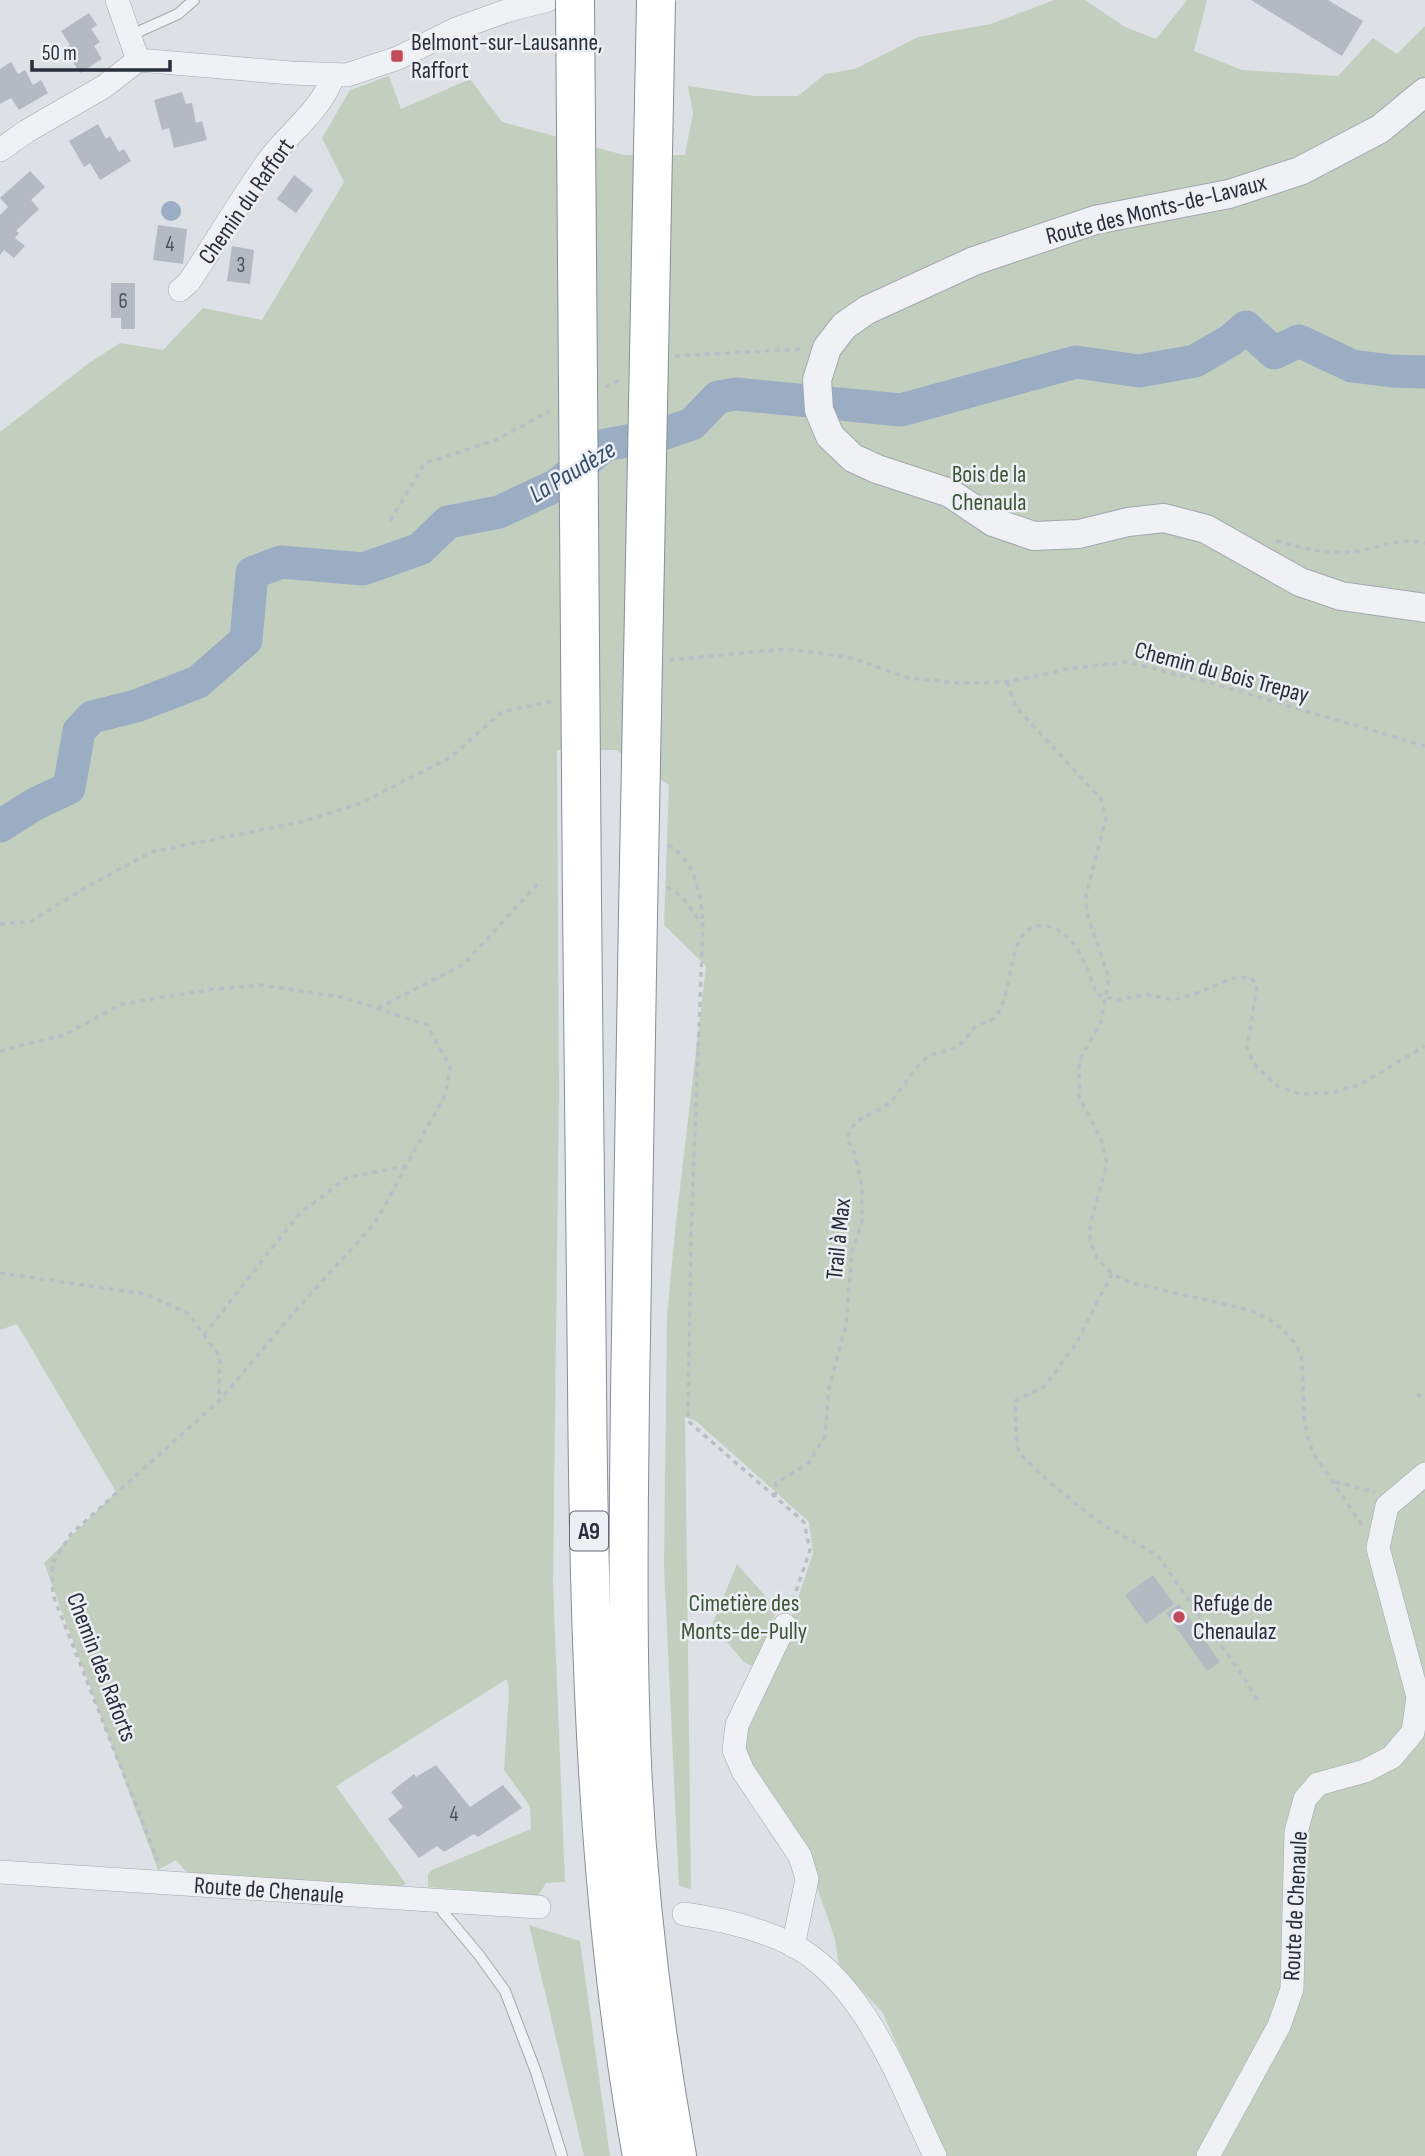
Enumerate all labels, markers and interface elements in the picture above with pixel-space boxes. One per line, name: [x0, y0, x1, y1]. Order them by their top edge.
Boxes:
scale bar: [32, 28, 170, 72]
place label: Belmont-sur-Lausanne, Raffort: [411, 28, 603, 85]
text: 50 m: [42, 41, 77, 66]
marker: Belmont-sur-Lausanne, Raffort: [389, 48, 405, 64]
street label: Chemin du Raffort: [192, 133, 300, 270]
street label: Route des Monts-de-Lavaux: [1043, 168, 1269, 251]
house number: 4: [166, 232, 175, 257]
house number: 3: [237, 253, 245, 278]
house number: 6: [118, 289, 128, 314]
water label: La Paudèze: [524, 434, 622, 510]
park label: Bois de la Chenaula: [952, 460, 1026, 517]
street label: Chemin du Bois Trepay: [1132, 635, 1312, 710]
street label: Trail à Max: [820, 1197, 857, 1281]
road number: A9: [570, 1512, 608, 1550]
street label: Chemin des Raforts: [60, 1589, 143, 1746]
park label: Cimetière des Monts-de-Pully: [681, 1589, 807, 1646]
place label: Refuge de Chenaulaz: [1193, 1589, 1277, 1646]
marker: Refuge de Chenaulaz: [1171, 1609, 1187, 1625]
house number: 4: [450, 1802, 459, 1827]
street label: Route de Chenaule: [1277, 1830, 1314, 1982]
street label: Route de Chenaule: [193, 1871, 345, 1910]

